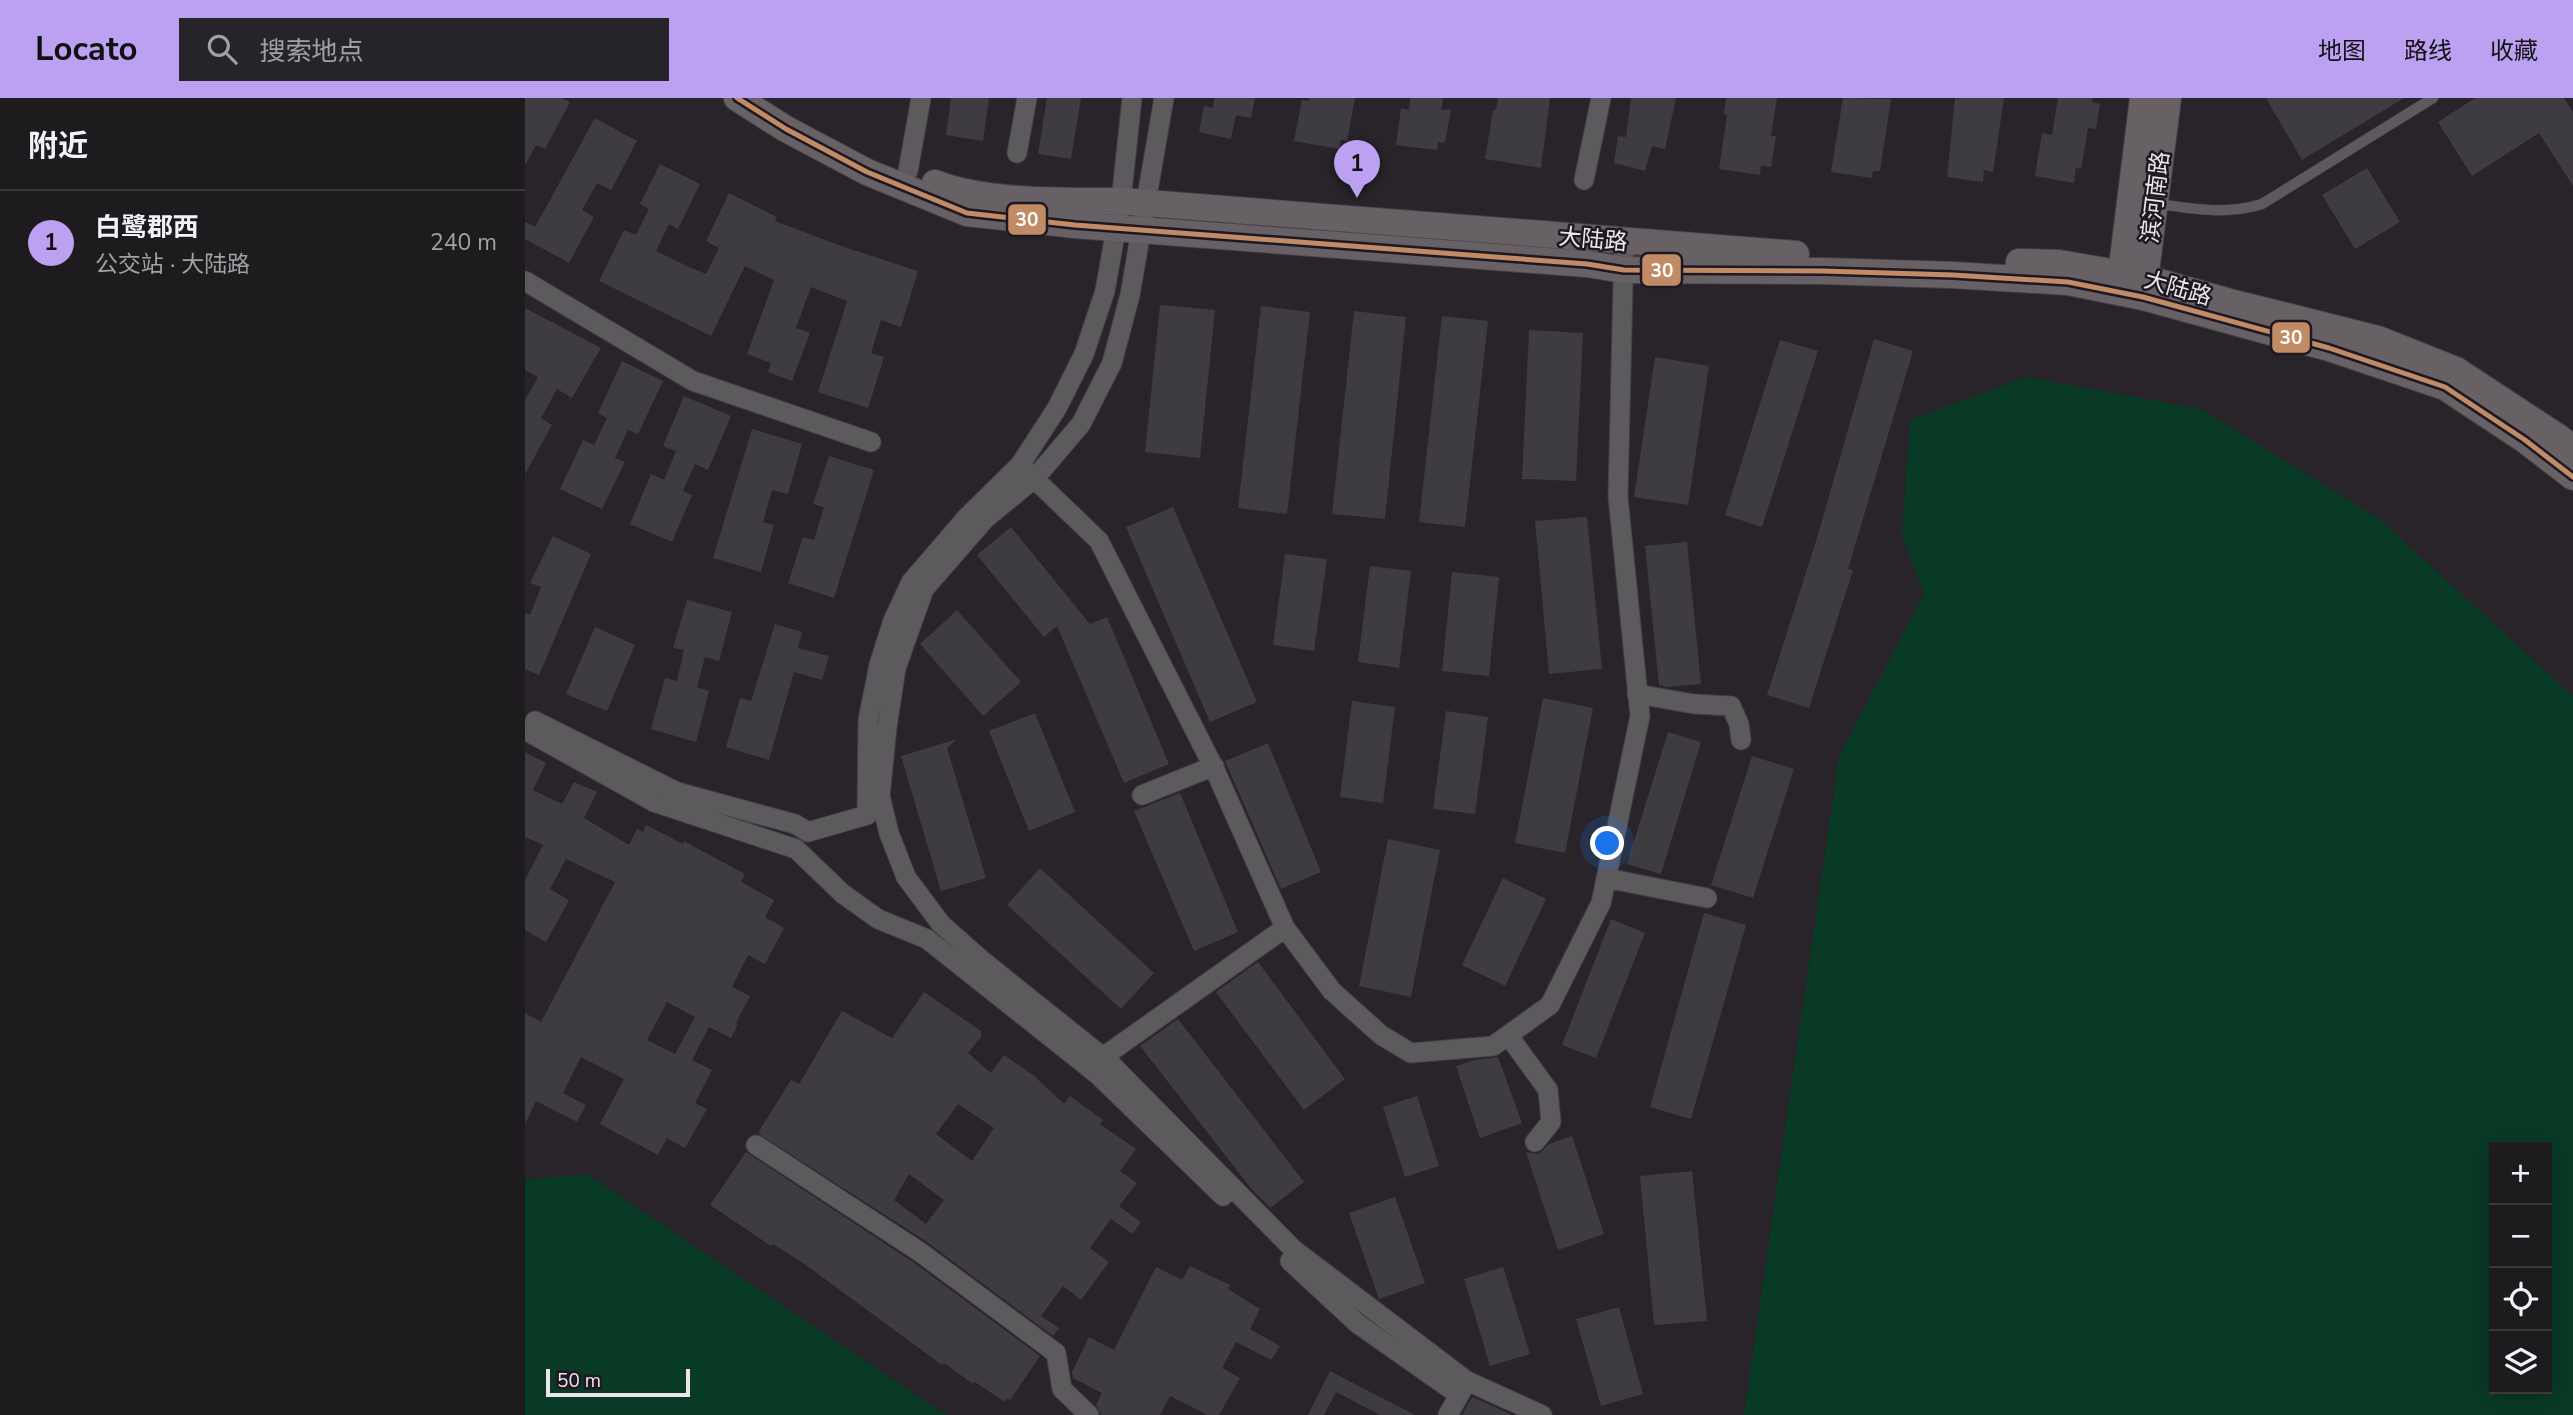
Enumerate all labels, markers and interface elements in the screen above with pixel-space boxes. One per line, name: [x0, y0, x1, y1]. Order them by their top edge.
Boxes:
search box: [179, 18, 669, 81]
text: Locato: [35, 27, 137, 72]
icon: search: [203, 30, 241, 68]
text: 搜索地点: [259, 34, 363, 69]
text: 地图: [2318, 35, 2366, 67]
text: 路线: [2404, 35, 2452, 67]
text: 收藏: [2490, 35, 2538, 67]
text: 附近: [28, 126, 88, 167]
pin: 1: [1334, 140, 1380, 198]
street label: 滨河南路: [2135, 150, 2176, 245]
line badge: 30: [1007, 203, 1047, 236]
text: 30: [1016, 207, 1038, 233]
text: 白鹭郡西: [95, 210, 199, 245]
street label: 大陆路: [1557, 221, 1629, 258]
text: 1: [44, 227, 58, 258]
text: 240 m: [430, 227, 497, 258]
text: 公交站 · 大陆路: [95, 249, 250, 280]
line badge: 30: [1641, 253, 1682, 287]
text: 30: [1651, 258, 1673, 284]
street label: 大陆路: [2140, 264, 2215, 313]
line badge: 30: [2271, 321, 2311, 354]
text: 30: [2280, 325, 2302, 351]
your location: [1590, 826, 1624, 860]
map controls: [2489, 1142, 2552, 1394]
button: +: [2489, 1142, 2552, 1205]
button: −: [2489, 1205, 2552, 1268]
button: locate: [2489, 1268, 2552, 1331]
button: layers: [2489, 1331, 2552, 1394]
scale bar: [546, 1366, 689, 1398]
text: 50 m: [557, 1368, 601, 1394]

